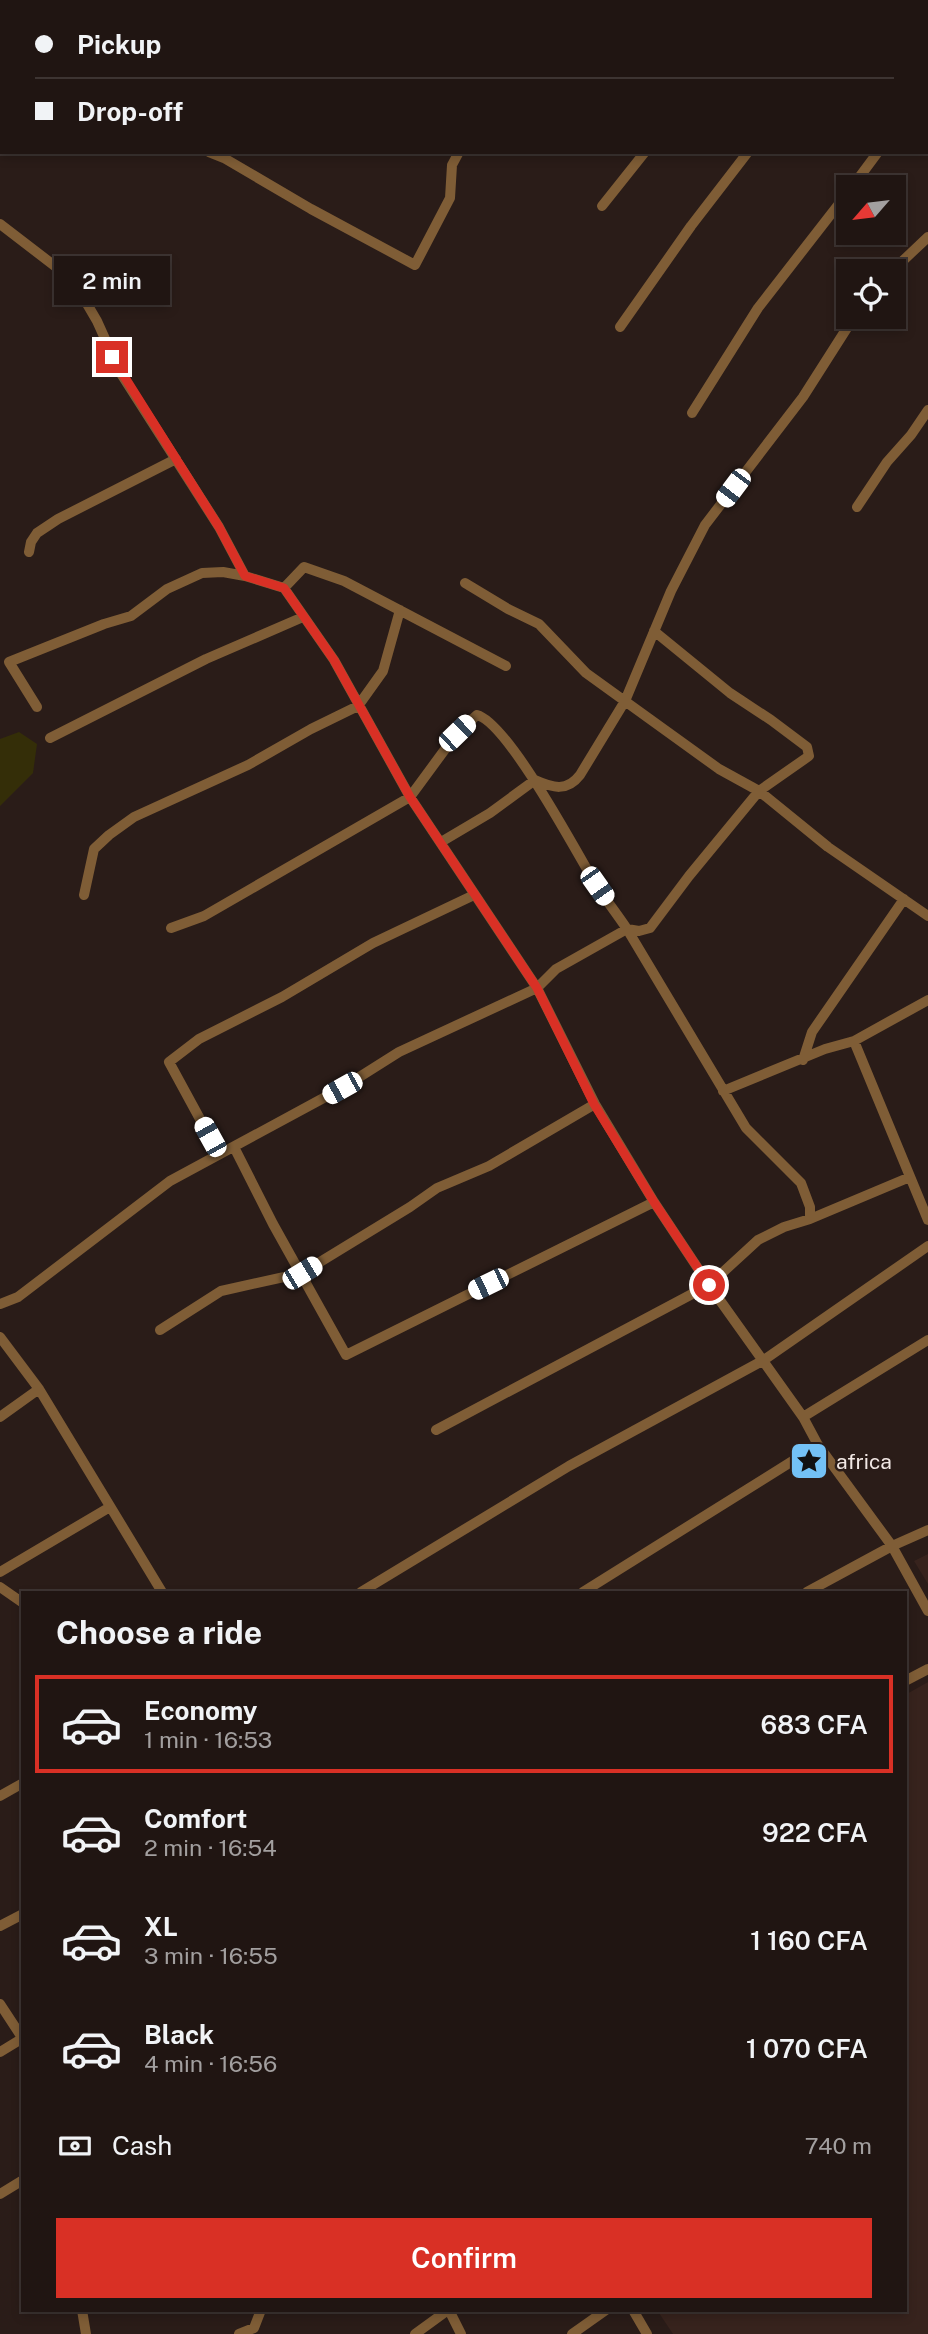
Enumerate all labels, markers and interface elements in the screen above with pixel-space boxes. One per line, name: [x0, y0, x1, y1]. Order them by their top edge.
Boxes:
text: Pickup: [77, 29, 161, 60]
text: Drop-off: [77, 96, 183, 127]
north arrow: [836, 175, 906, 245]
map controls: [836, 175, 906, 329]
callout: 2 min: [54, 256, 170, 304]
button: locate: [836, 259, 906, 329]
text: 2 min: [82, 267, 142, 294]
route end: [96, 341, 128, 373]
car: [712, 465, 755, 511]
car: [435, 711, 480, 755]
car: [577, 863, 618, 909]
car: [319, 1069, 366, 1107]
car: [191, 1114, 230, 1160]
car: [279, 1253, 326, 1293]
car: [465, 1265, 512, 1303]
route start: [693, 1269, 725, 1301]
place icon: africa: [788, 1440, 830, 1482]
place label: africa: [836, 1449, 892, 1474]
text: Choose a ride: [56, 1614, 262, 1651]
icon: car: [60, 1693, 123, 1756]
text: Economy: [144, 1695, 257, 1726]
text: 683 CFA: [760, 1709, 868, 1740]
text: 1 min · 16:53: [144, 1726, 272, 1753]
icon: car: [60, 1801, 123, 1864]
text: Comfort: [144, 1803, 247, 1834]
text: 922 CFA: [762, 1817, 868, 1848]
text: 2 min · 16:54: [144, 1834, 277, 1861]
icon: car: [60, 1909, 123, 1972]
text: XL: [144, 1911, 178, 1942]
text: 1 160 CFA: [750, 1925, 868, 1956]
text: 3 min · 16:55: [144, 1942, 278, 1969]
icon: car: [60, 2017, 123, 2080]
text: Black: [144, 2019, 214, 2050]
text: 1 070 CFA: [746, 2033, 868, 2064]
text: 4 min · 16:56: [144, 2050, 277, 2077]
icon: cash: [56, 2127, 94, 2165]
text: Cash: [112, 2130, 172, 2161]
text: 740 m: [805, 2132, 872, 2159]
button: Confirm: [56, 2218, 872, 2298]

